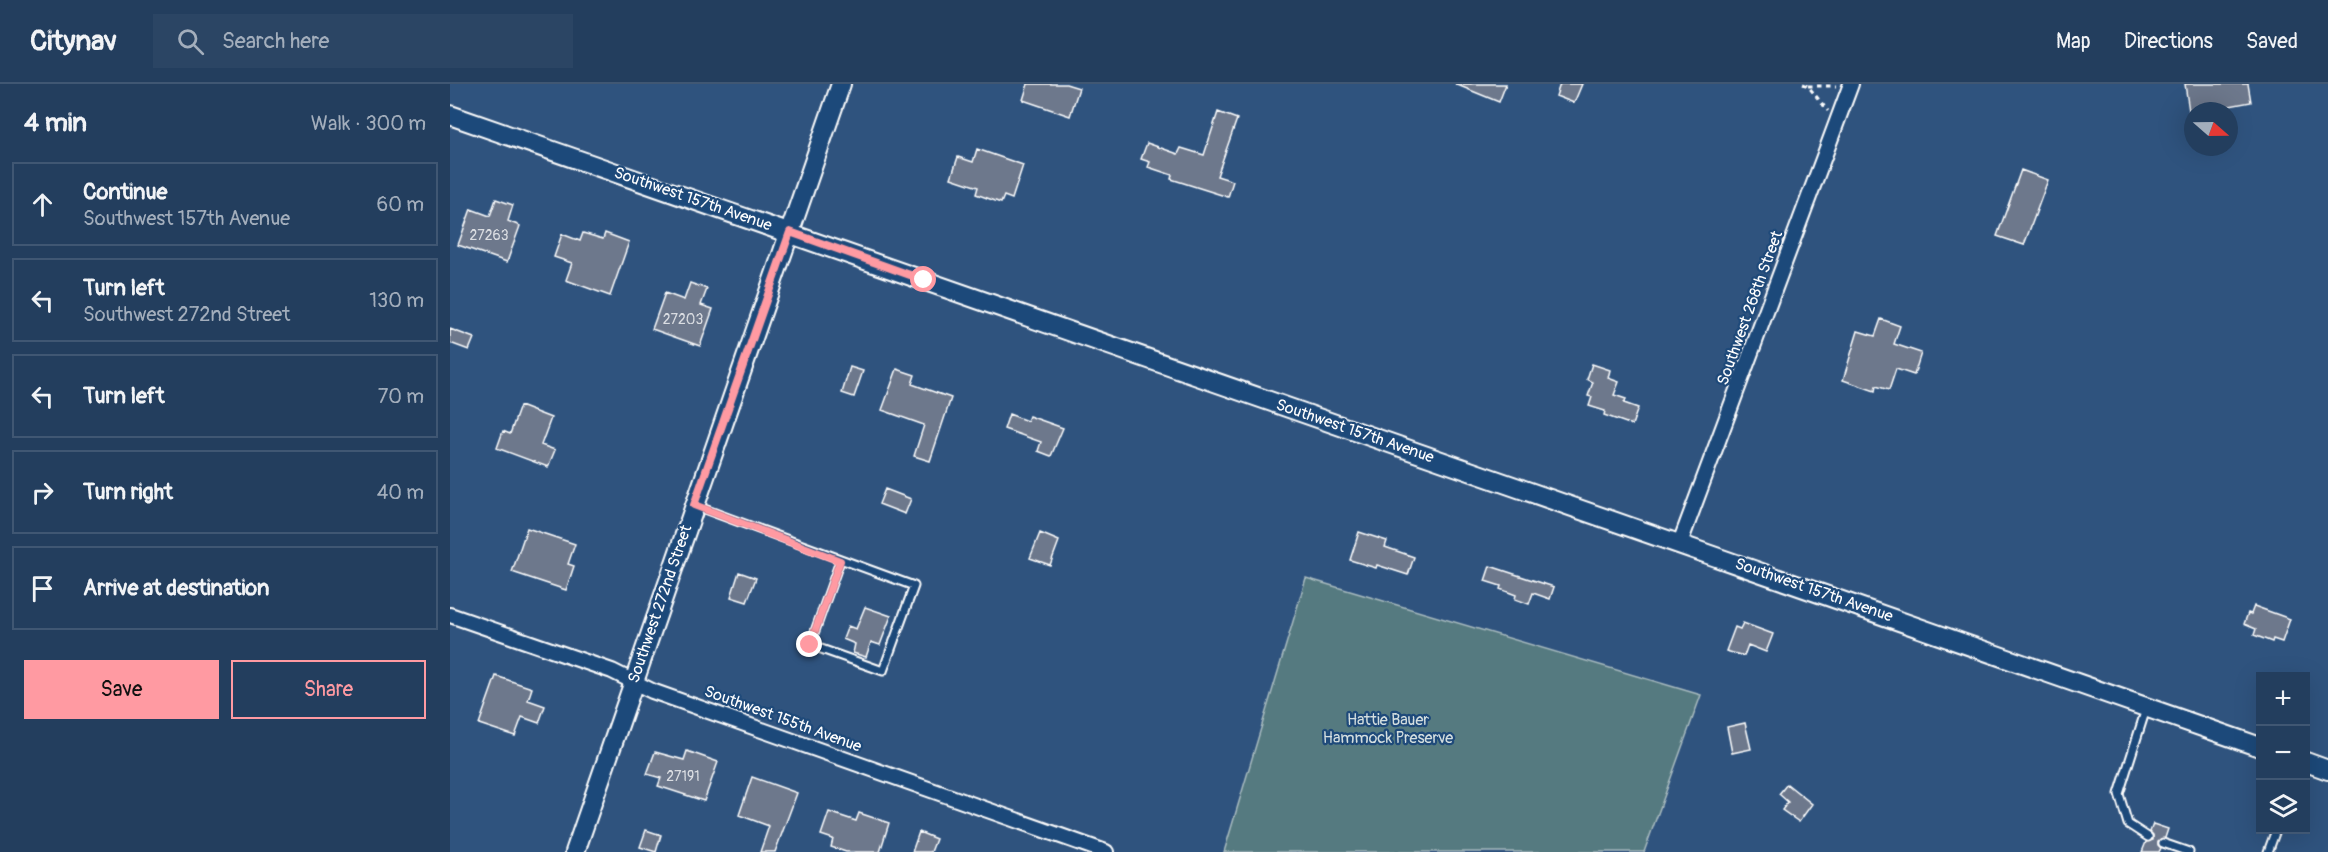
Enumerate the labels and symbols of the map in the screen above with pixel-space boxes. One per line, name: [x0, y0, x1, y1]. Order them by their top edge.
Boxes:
north arrow: [2184, 102, 2238, 156]
street label: Southwest 157th Avenue: [611, 163, 775, 235]
house number: 27263: [469, 227, 509, 244]
street label: Southwest 268th Street: [1713, 228, 1787, 388]
route start: [910, 266, 936, 292]
house number: 27203: [663, 311, 703, 328]
street label: Southwest 157th Avenue: [1273, 395, 1437, 467]
street label: Southwest 272nd Street: [624, 522, 697, 686]
street label: Southwest 157th Avenue: [1732, 554, 1896, 626]
route end: [796, 631, 822, 657]
street label: Southwest 155th Avenue: [702, 681, 864, 757]
park label: Hattie Bauer Hammock Preserve: [1323, 710, 1453, 748]
house number: 27191: [666, 768, 700, 785]

